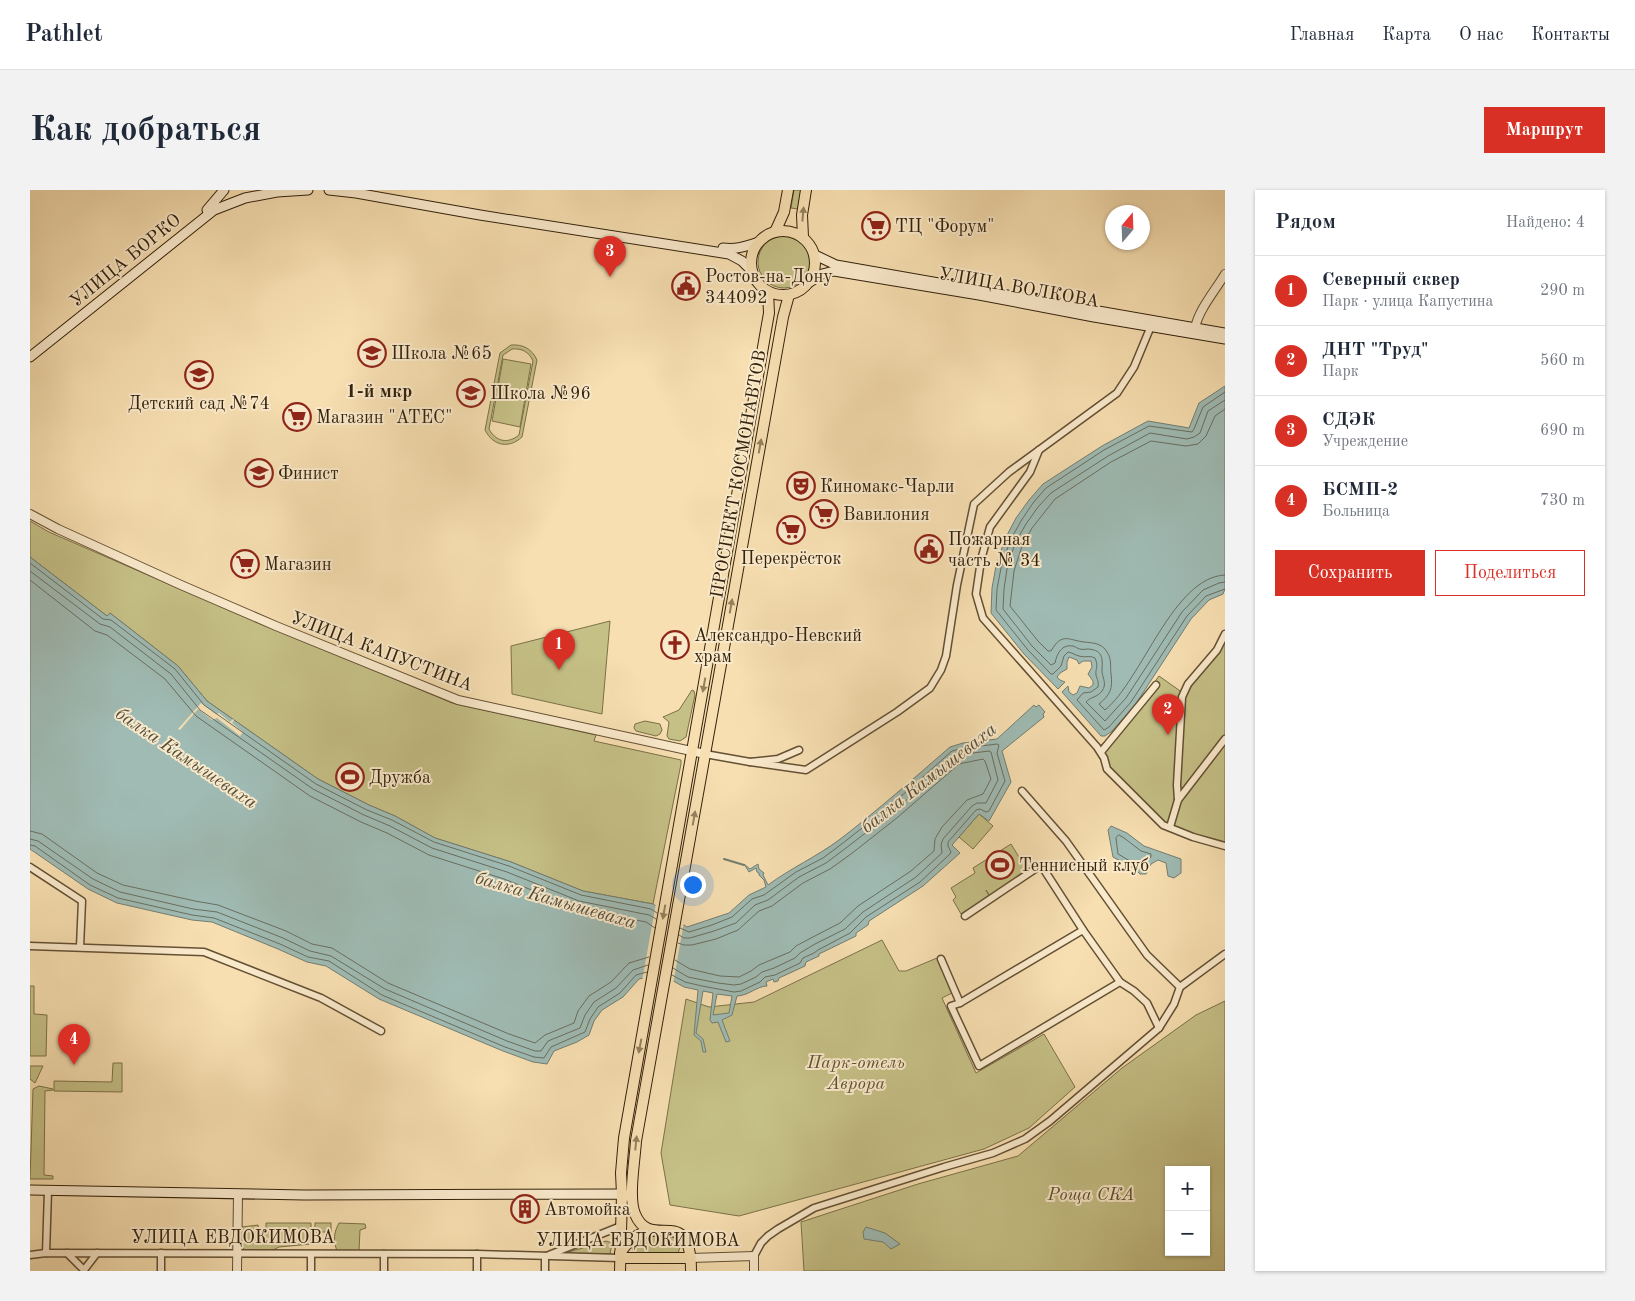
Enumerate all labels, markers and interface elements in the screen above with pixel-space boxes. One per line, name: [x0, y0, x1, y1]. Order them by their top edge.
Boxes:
text: Pathlet: [25, 23, 103, 47]
text: Главная: [1290, 26, 1354, 44]
text: Карта: [1382, 26, 1431, 44]
text: О нас: [1459, 26, 1503, 44]
text: Контакты: [1531, 26, 1610, 44]
button: Маршрут: [1484, 107, 1605, 153]
text: Как добраться: [30, 113, 261, 148]
one-way arrow: [799, 205, 807, 221]
north arrow: [1105, 205, 1150, 250]
street label: УЛИЦА БОРКО: [67, 211, 184, 311]
supermarket icon: ТЦ "Форум": [861, 211, 891, 241]
text: Рядом: [1275, 212, 1336, 233]
text: Найдено: 4: [1506, 215, 1585, 231]
place label: ТЦ "Форум": [895, 218, 994, 236]
pin: 3: [594, 236, 626, 277]
street label: УЛИЦА ВОЛКОВА: [937, 265, 1101, 311]
place label: Ростов-на-Дону 344092: [705, 268, 833, 307]
public building icon: Ростов-на-Дону 344092: [671, 271, 701, 301]
text: Северный сквер: [1322, 271, 1460, 290]
text: 1: [1286, 283, 1296, 299]
text: 290 m: [1540, 283, 1585, 299]
text: Парк · улица Капустина: [1322, 294, 1494, 310]
school or university icon: Школа №65: [357, 338, 387, 368]
text: ДНТ "Труд": [1322, 341, 1429, 360]
place label: Школа №65: [391, 345, 492, 363]
street label: ПРОСПЕКТ КОСМОНАВТОВ: [708, 349, 770, 600]
text: 2: [1286, 353, 1296, 369]
text: 560 m: [1540, 353, 1585, 369]
school or university icon: Детский сад №74: [184, 360, 214, 390]
text: Парк: [1322, 364, 1359, 380]
school or university icon: Школа №96: [456, 378, 486, 408]
district label: 1-й мкр: [346, 383, 412, 402]
place label: Школа №96: [490, 385, 591, 403]
place label: Детский сад №74: [128, 395, 270, 413]
supermarket icon: Магазин "АТЕС": [282, 402, 312, 432]
place label: Магазин "АТЕС": [316, 409, 452, 427]
text: СДЭК: [1322, 411, 1375, 430]
text: 3: [1286, 423, 1296, 439]
text: 690 m: [1540, 423, 1585, 439]
text: Учреждение: [1322, 434, 1408, 450]
one-way arrow: [757, 438, 765, 454]
school or university icon: Финист: [244, 458, 274, 488]
place label: Финист: [278, 465, 339, 483]
theatre icon: Киномакс-Чарли: [786, 471, 816, 501]
place label: Киномакс-Чарли: [820, 478, 955, 496]
text: БСМП-2: [1322, 481, 1398, 500]
text: 4: [1286, 493, 1296, 509]
text: 730 m: [1540, 493, 1585, 509]
supermarket icon: Вавилония: [809, 499, 839, 529]
text: Больница: [1322, 504, 1390, 520]
place label: Вавилония: [843, 506, 930, 524]
supermarket icon: Перекрёсток: [776, 515, 806, 545]
place label: Пожарная часть № 34: [948, 531, 1041, 570]
public building icon: Пожарная часть № 34: [914, 534, 944, 564]
supermarket icon: Магазин: [230, 549, 260, 579]
place label: Перекрёсток: [740, 550, 842, 568]
button: Сохранить: [1275, 550, 1425, 596]
button: Поделиться: [1435, 550, 1585, 596]
place label: Магазин: [264, 556, 332, 574]
one-way arrow: [728, 598, 736, 614]
street label: УЛИЦА КАПУСТИНА: [288, 609, 475, 695]
place label: Александро-Невский храм: [694, 627, 862, 666]
pin: 1: [543, 629, 575, 670]
church icon: Александро-Невский храм: [660, 630, 690, 660]
one-way arrow: [700, 677, 708, 693]
pin: 2: [1152, 694, 1184, 735]
water label: балка Камышеваха: [111, 704, 260, 813]
water label: балка Камышеваха: [858, 719, 1001, 838]
sports icon: Дружба: [335, 762, 365, 792]
place label: Дружба: [369, 769, 431, 787]
one-way arrow: [690, 810, 698, 826]
sports icon: Теннисный клуб: [985, 850, 1015, 880]
place label: Теннисный клуб: [1019, 857, 1149, 875]
water label: балка Камышеваха: [473, 868, 638, 933]
your location: [680, 872, 706, 898]
one-way arrow: [659, 904, 667, 920]
pin: 4: [58, 1024, 90, 1065]
one-way arrow: [635, 1038, 643, 1054]
park label: Парк-отель Аврора: [806, 1054, 905, 1093]
one-way arrow: [632, 1135, 640, 1151]
map controls: [1165, 1166, 1210, 1256]
button: +: [1165, 1166, 1210, 1211]
park label: Роща СКА: [1046, 1186, 1135, 1204]
building icon: Автомойка: [510, 1194, 540, 1224]
place label: Автомойка: [544, 1201, 631, 1219]
button: −: [1165, 1211, 1210, 1256]
street label: УЛИЦА ЕВДОКИМОВА: [131, 1229, 335, 1247]
street label: УЛИЦА ЕВДОКИМОВА: [536, 1232, 740, 1250]

